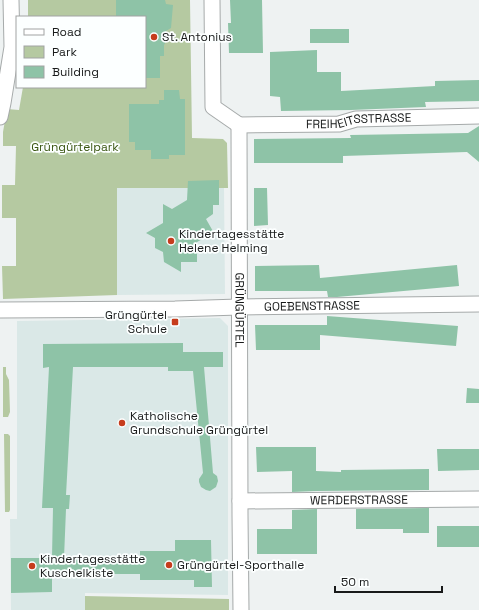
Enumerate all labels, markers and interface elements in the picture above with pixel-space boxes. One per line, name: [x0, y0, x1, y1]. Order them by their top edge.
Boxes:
legend: [16, 16, 146, 88]
text: Road: [52, 24, 81, 40]
place label: St. Antonius: [162, 29, 232, 45]
marker: St. Antonius: [149, 32, 159, 42]
text: Park: [52, 44, 77, 60]
text: Building: [52, 64, 99, 80]
street label: FREIHEITSSTRASSE: [306, 110, 412, 132]
park label: Grüngürtelpark: [31, 139, 119, 155]
place label: Kindertagesstätte Helene Helming: [179, 226, 284, 256]
marker: Kindertagesstätte Helene Helming: [166, 236, 176, 246]
street label: GRÜNGÜRTEL: [231, 272, 248, 348]
street label: GOEBENSTRASSE: [264, 297, 360, 315]
place label: Grüngürtel Schule: [105, 307, 167, 337]
marker: Grüngürtel Schule: [170, 317, 180, 327]
place label: Katholische Grundschule Grüngürtel: [130, 408, 268, 438]
marker: Katholische Grundschule Grüngürtel: [117, 418, 127, 428]
street label: WERDERSTRASSE: [310, 492, 408, 508]
place label: Kindertagesstätte Kuschelkiste: [40, 551, 145, 581]
place label: Grüngürtel-Sporthalle: [177, 557, 304, 573]
marker: Grüngürtel-Sporthalle: [164, 560, 174, 570]
marker: Kindertagesstätte Kuschelkiste: [27, 561, 37, 571]
scale bar: [335, 568, 442, 594]
text: 50 m: [341, 574, 369, 590]

